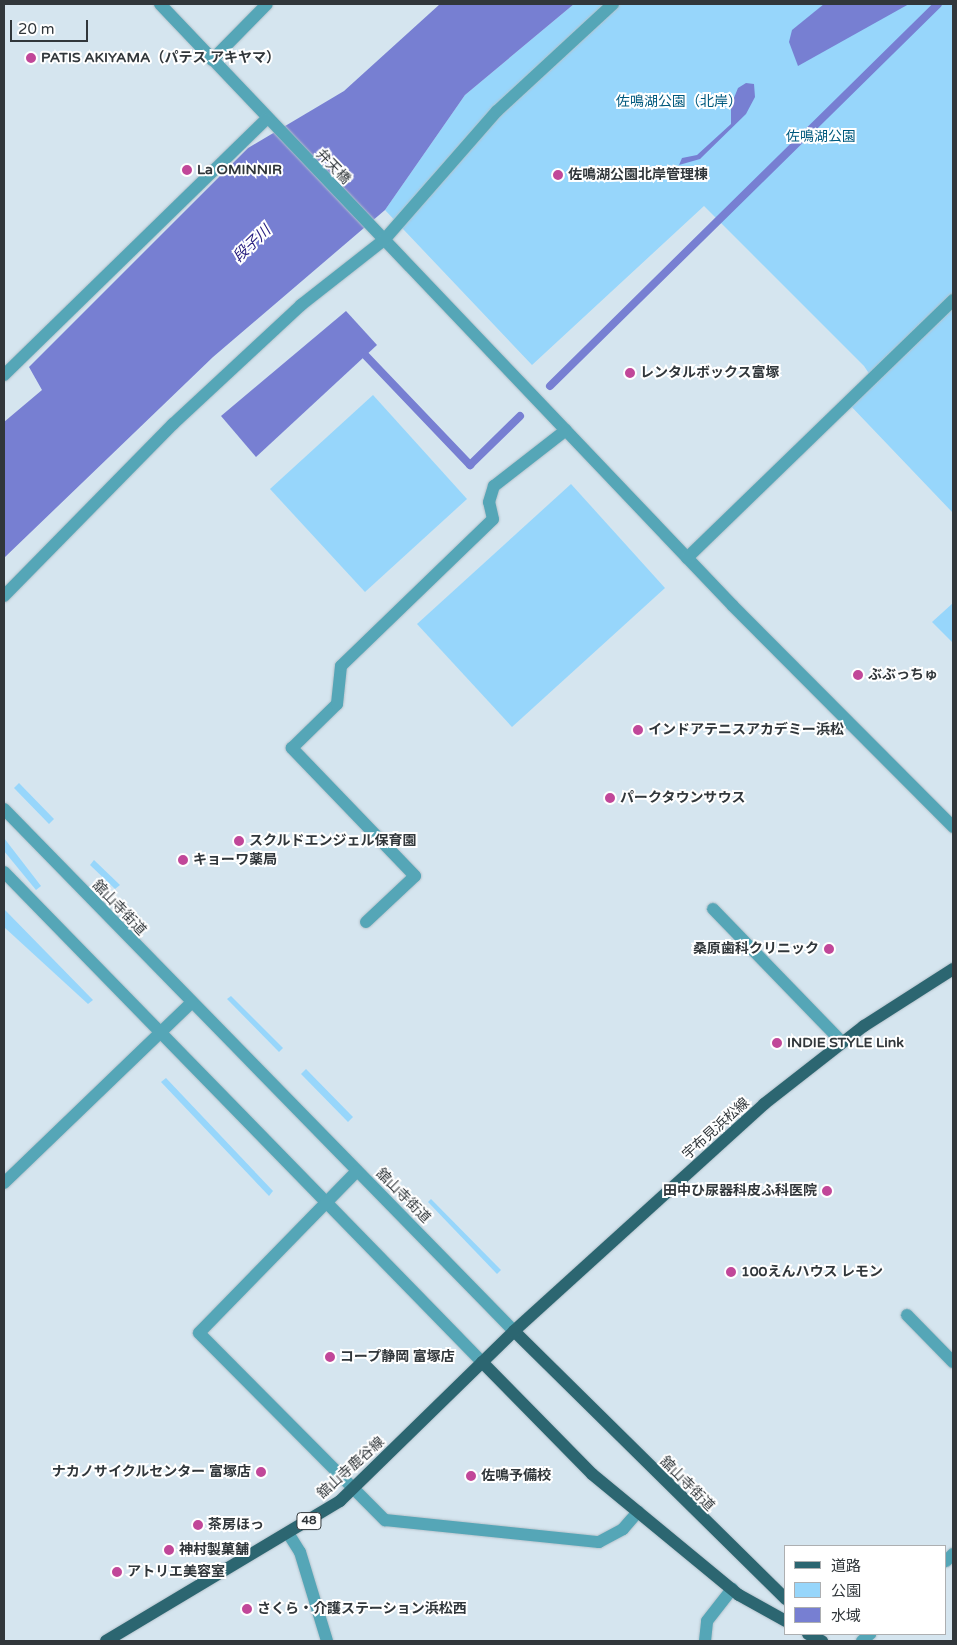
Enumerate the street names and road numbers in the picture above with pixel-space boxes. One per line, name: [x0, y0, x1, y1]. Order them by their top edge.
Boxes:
street label: 弁天橋: [312, 146, 354, 188]
street label: 舘山寺街道: [89, 877, 149, 939]
street label: 宇布見浜松線: [679, 1095, 753, 1163]
street label: 舘山寺街道: [372, 1165, 434, 1227]
street label: 舘山寺鹿谷線: [314, 1434, 388, 1502]
street label: 舘山寺街道: [656, 1453, 718, 1515]
road number: 48: [295, 1512, 323, 1530]

